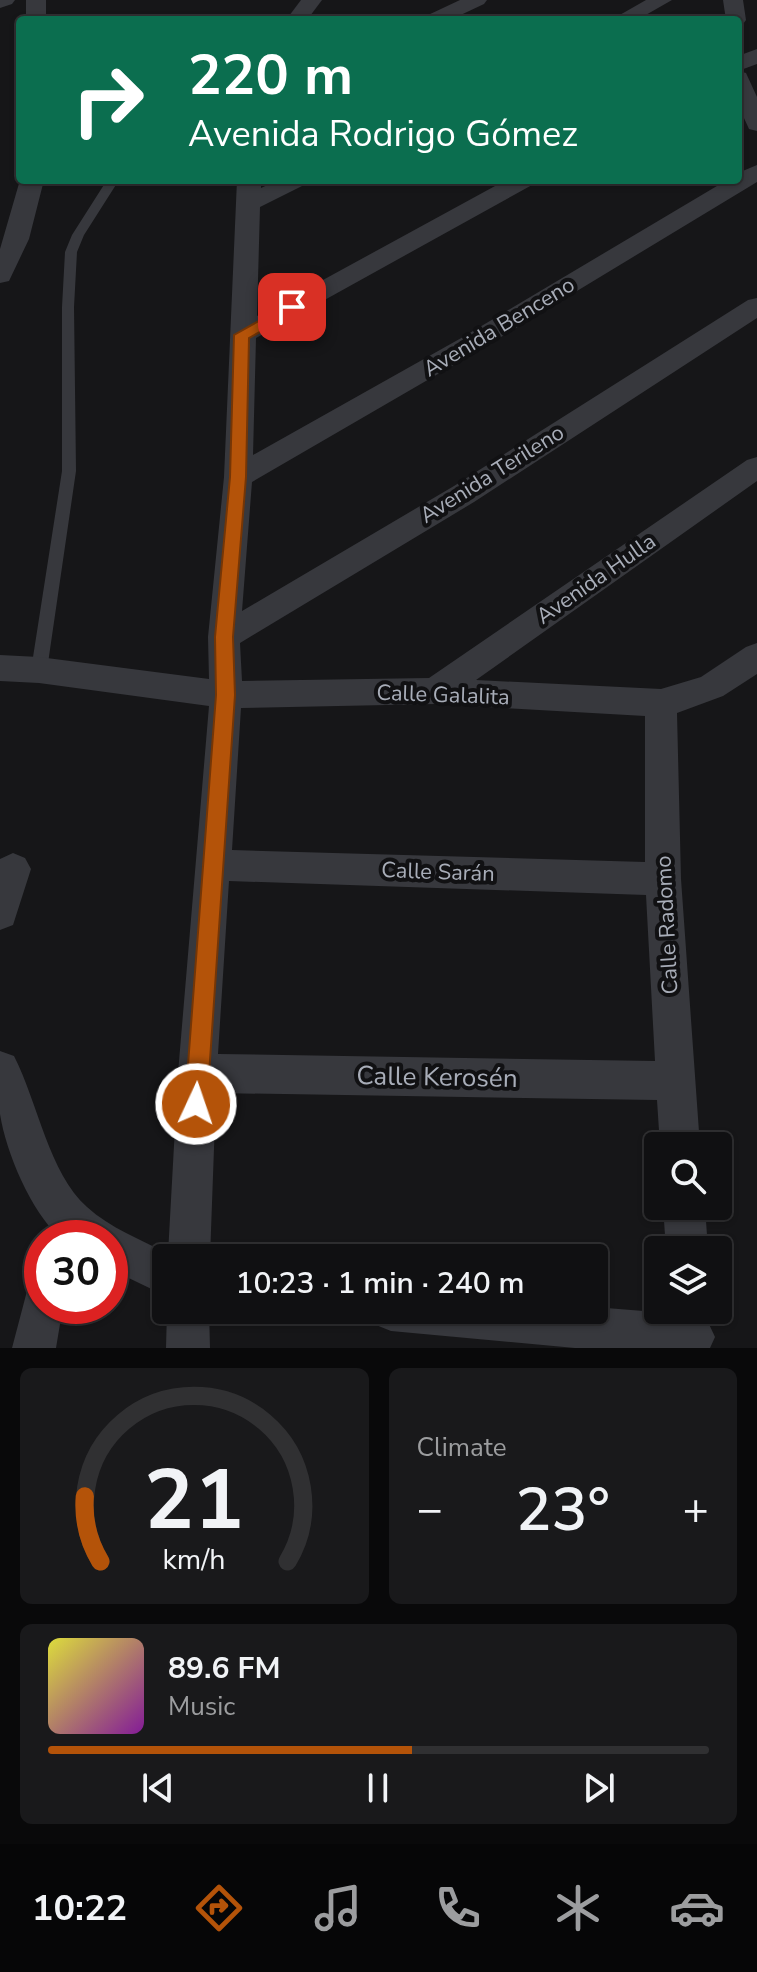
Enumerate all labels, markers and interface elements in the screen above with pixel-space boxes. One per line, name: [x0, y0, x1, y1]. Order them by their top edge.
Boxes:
text: 220 m: [188, 37, 353, 114]
icon: right: [56, 48, 160, 152]
text: Avenida Rodrigo Gómez: [188, 110, 578, 159]
street label: Avenida Benceno: [418, 270, 580, 384]
pin: [258, 273, 326, 341]
icon: arrive: [270, 285, 314, 329]
street label: Avenida Terileno: [414, 418, 570, 530]
street label: Avenida Hulla: [530, 527, 662, 631]
street label: Calle Galalita: [376, 678, 510, 712]
street label: Calle Sarán: [381, 855, 495, 889]
street label: Calle Radomo: [648, 855, 686, 995]
street label: Calle Kerosén: [356, 1058, 518, 1096]
position arrow: [154, 1062, 238, 1146]
map controls: [644, 1132, 732, 1324]
button: search: [644, 1132, 732, 1220]
speed limit sign: 30: [24, 1220, 128, 1324]
button: layers: [644, 1236, 732, 1324]
text: 10:23 · 1 min · 240 m: [235, 1263, 525, 1304]
text: Climate: [417, 1430, 507, 1465]
text: 21: [144, 1444, 244, 1557]
text: 23°: [516, 1469, 610, 1551]
text: −: [417, 1480, 443, 1540]
text: +: [683, 1480, 709, 1540]
text: km/h: [163, 1540, 226, 1579]
text: 89.6 FM: [168, 1648, 280, 1689]
text: Music: [168, 1689, 235, 1724]
icon: previous: [136, 1766, 180, 1810]
icon: pause: [356, 1766, 400, 1810]
icon: next: [577, 1766, 621, 1810]
icon: directions: [191, 1880, 247, 1936]
icon: music: [310, 1880, 366, 1936]
icon: phone: [430, 1880, 486, 1936]
icon: climate: [550, 1880, 606, 1936]
icon: car: [669, 1880, 725, 1936]
text: 10:22: [32, 1884, 127, 1933]

